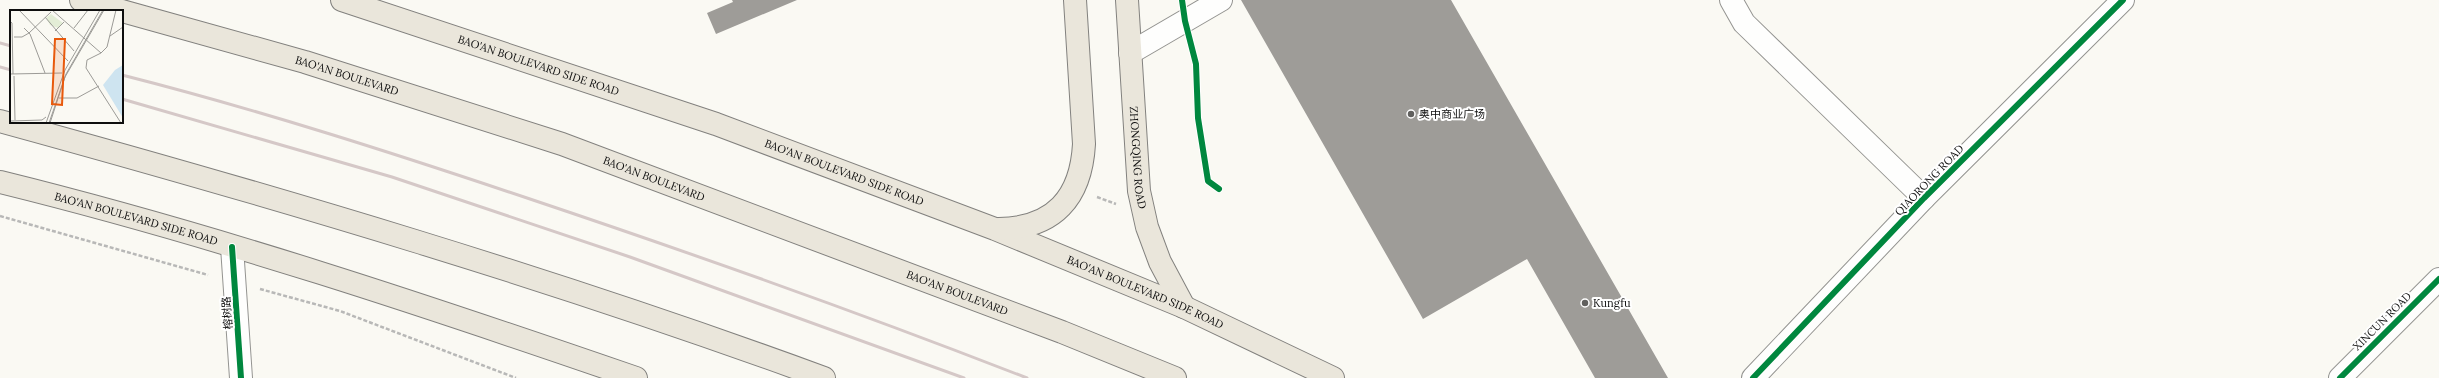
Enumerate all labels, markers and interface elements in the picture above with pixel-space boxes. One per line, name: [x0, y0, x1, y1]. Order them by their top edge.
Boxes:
inset map: [10, 10, 123, 123]
street label: BAO'AN BOULEVARD SIDE ROAD: [456, 32, 621, 98]
street label: BAO'AN BOULEVARD: [294, 53, 400, 98]
street label: ZHONGQING ROAD: [1127, 106, 1150, 210]
place label: 奥中商业广场: [1419, 107, 1485, 121]
marker: 奥中商业广场: [1406, 109, 1416, 119]
street label: BAO'AN BOULEVARD SIDE ROAD: [763, 136, 926, 209]
street label: QIAORONG ROAD: [1891, 141, 1967, 219]
street label: BAO'AN BOULEVARD: [601, 153, 707, 204]
street label: BAO'AN BOULEVARD SIDE ROAD: [53, 189, 220, 248]
street label: BAO'AN BOULEVARD SIDE ROAD: [1065, 252, 1226, 332]
street label: BAO'AN BOULEVARD: [904, 267, 1010, 318]
street label: XINCUN ROAD: [2350, 289, 2414, 353]
street label: 榕树路: [219, 296, 235, 330]
place label: Kungfu: [1593, 296, 1631, 310]
marker: Kungfu: [1580, 298, 1590, 308]

